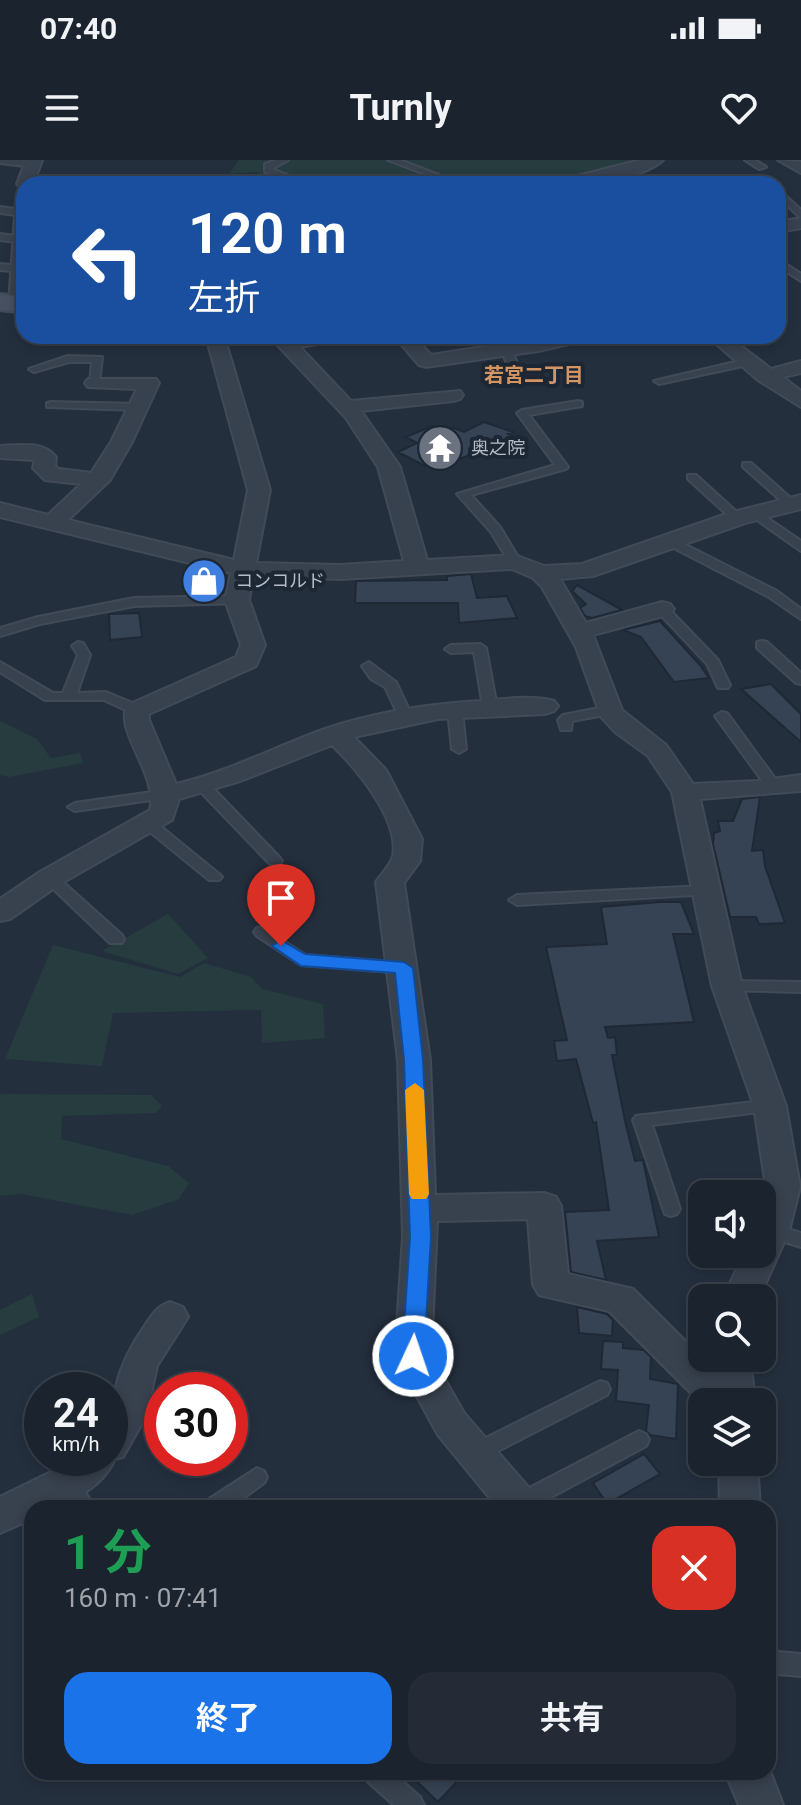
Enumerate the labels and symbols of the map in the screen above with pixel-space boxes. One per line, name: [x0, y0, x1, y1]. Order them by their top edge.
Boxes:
district label: 若宮二丁目: [484, 363, 584, 387]
temple icon: 奥之院: [416, 424, 464, 472]
place label: 奥之院: [471, 437, 525, 458]
shop icon: コンコルド: [180, 557, 228, 605]
place label: コンコルド: [235, 570, 325, 591]
pin: [247, 864, 315, 946]
position arrow: [371, 1314, 455, 1398]
speed limit sign: 30: [144, 1372, 248, 1476]

